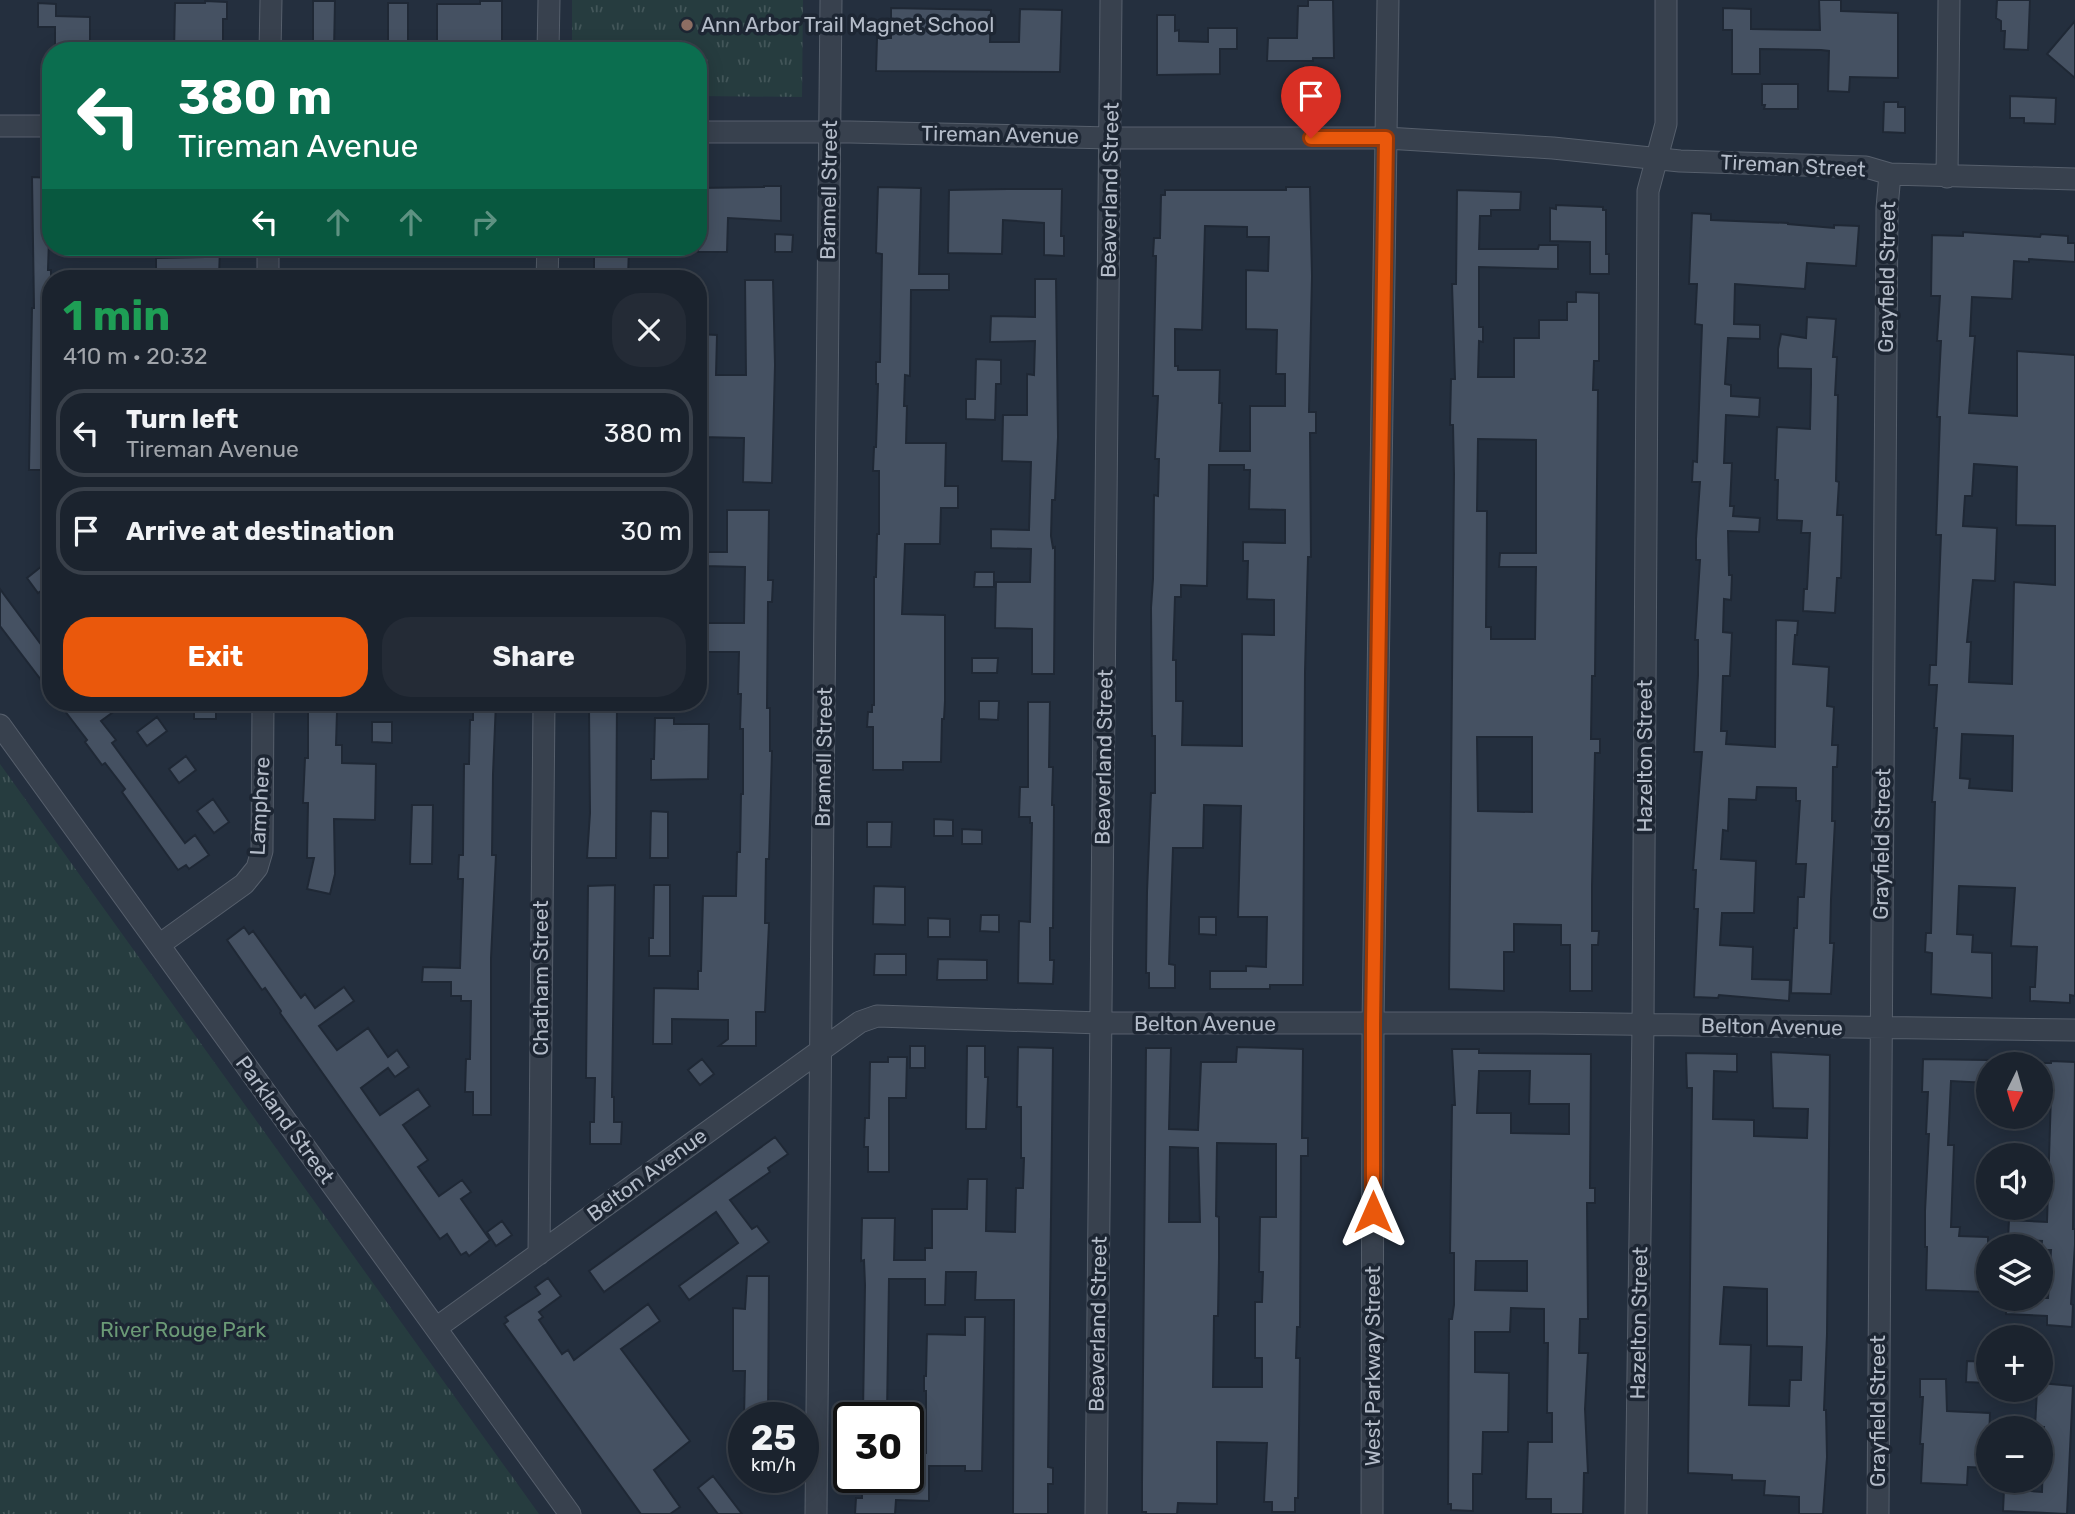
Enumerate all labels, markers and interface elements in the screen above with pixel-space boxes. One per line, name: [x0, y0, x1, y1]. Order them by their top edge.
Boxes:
place label: Ann Arbor Trail Magnet School: [701, 12, 994, 37]
marker: Ann Arbor Trail Magnet School: [679, 17, 695, 33]
pin: [1281, 66, 1341, 138]
text: 380 m: [178, 68, 332, 126]
icon: left: [63, 70, 154, 161]
icon: arrive: [1292, 77, 1330, 115]
street label: Beaverland Street: [1095, 102, 1124, 278]
street label: Bramell Street: [815, 120, 842, 260]
street label: Tireman Avenue: [921, 121, 1079, 148]
text: Tireman Avenue: [178, 127, 419, 165]
street label: Tireman Street: [1720, 149, 1866, 182]
street label: Grayfield Street: [1873, 201, 1900, 353]
icon: left: [246, 203, 284, 241]
icon: ahead: [319, 203, 357, 241]
icon: ahead: [392, 203, 430, 241]
icon: right: [465, 203, 503, 241]
text: 1 min: [63, 291, 170, 341]
button: close: [612, 293, 686, 367]
text: 410 m · 20:32: [63, 342, 208, 370]
text: Turn left: [126, 404, 238, 435]
icon: left: [67, 414, 105, 452]
text: 380 m: [604, 418, 682, 449]
text: Tireman Avenue: [126, 435, 299, 463]
icon: arrive: [67, 512, 105, 550]
text: Arrive at destination: [126, 516, 394, 547]
text: 30 m: [620, 516, 682, 547]
button: Exit: [63, 617, 368, 697]
button: Share: [382, 617, 686, 697]
street label: Beaverland Street: [1089, 669, 1118, 845]
street label: Hazelton Street: [1632, 680, 1657, 832]
street label: Bramell Street: [810, 687, 837, 827]
street label: Lamphere: [244, 756, 275, 856]
street label: Grayfield Street: [1868, 768, 1895, 920]
street label: Chatham Street: [528, 900, 553, 1056]
street label: Belton Avenue: [1134, 1011, 1276, 1036]
street label: Belton Avenue: [1701, 1013, 1843, 1040]
street label: Parkland Street: [231, 1051, 340, 1188]
north arrow: [1976, 1052, 2053, 1129]
map controls: [1976, 1052, 2053, 1493]
street label: Belton Avenue: [582, 1123, 712, 1226]
button: sound: [1976, 1143, 2053, 1220]
position arrow: [1336, 1175, 1410, 1249]
button: layers: [1976, 1234, 2053, 1311]
street label: Beaverland Street: [1083, 1236, 1112, 1412]
street label: Hazelton Street: [1625, 1246, 1652, 1400]
street label: West Parkway Street: [1360, 1266, 1385, 1466]
park label: River Rouge Park: [100, 1317, 266, 1342]
button: +: [1976, 1325, 2053, 1402]
street label: Grayfield Street: [1865, 1335, 1890, 1487]
speed limit sign: 30: [833, 1402, 924, 1493]
button: −: [1976, 1416, 2053, 1493]
text: 25: [751, 1417, 796, 1459]
text: km/h: [751, 1454, 796, 1476]

